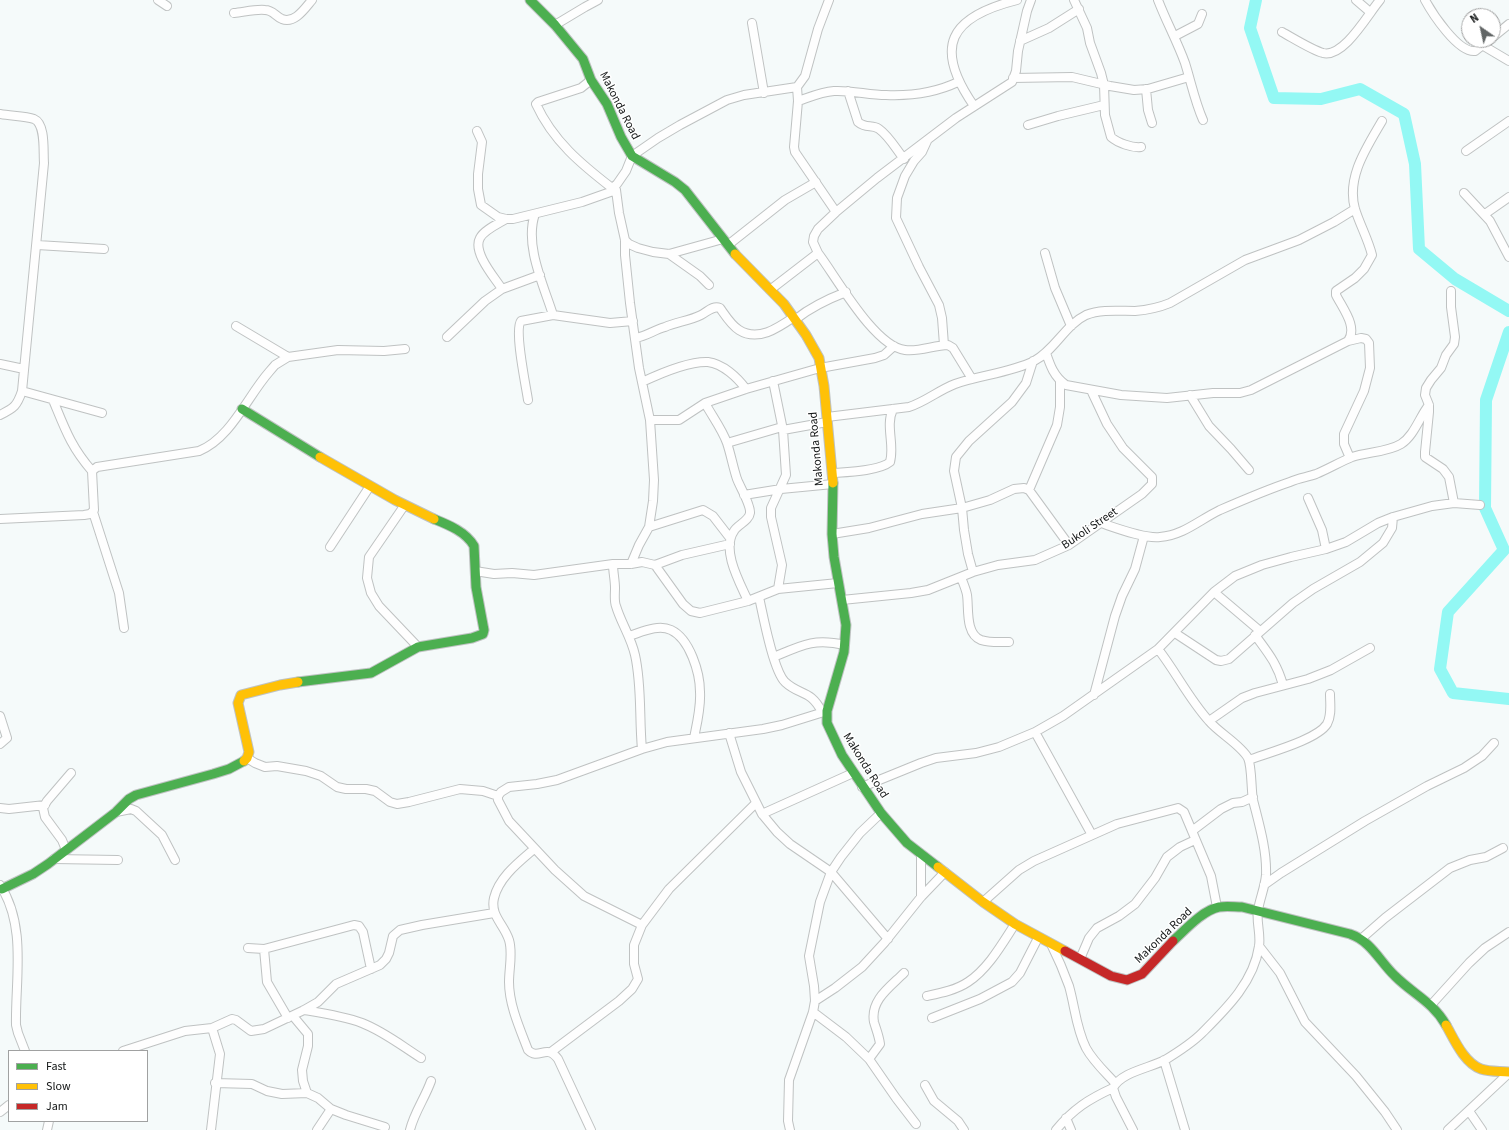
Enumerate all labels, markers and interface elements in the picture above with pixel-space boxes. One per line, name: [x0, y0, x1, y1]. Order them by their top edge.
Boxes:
north arrow: [1461, 8, 1501, 48]
text: N: [1467, 10, 1482, 27]
street label: Makonda Road: [596, 70, 642, 142]
street label: Makonda Road: [807, 411, 827, 487]
street label: Bukoli Street: [1059, 505, 1121, 553]
street label: Makonda Road: [839, 731, 891, 801]
street label: Makonda Road: [1132, 905, 1196, 967]
legend: [8, 1050, 148, 1122]
text: Fast: [46, 1058, 66, 1075]
text: Slow: [46, 1078, 71, 1095]
text: Jam: [46, 1098, 68, 1115]

